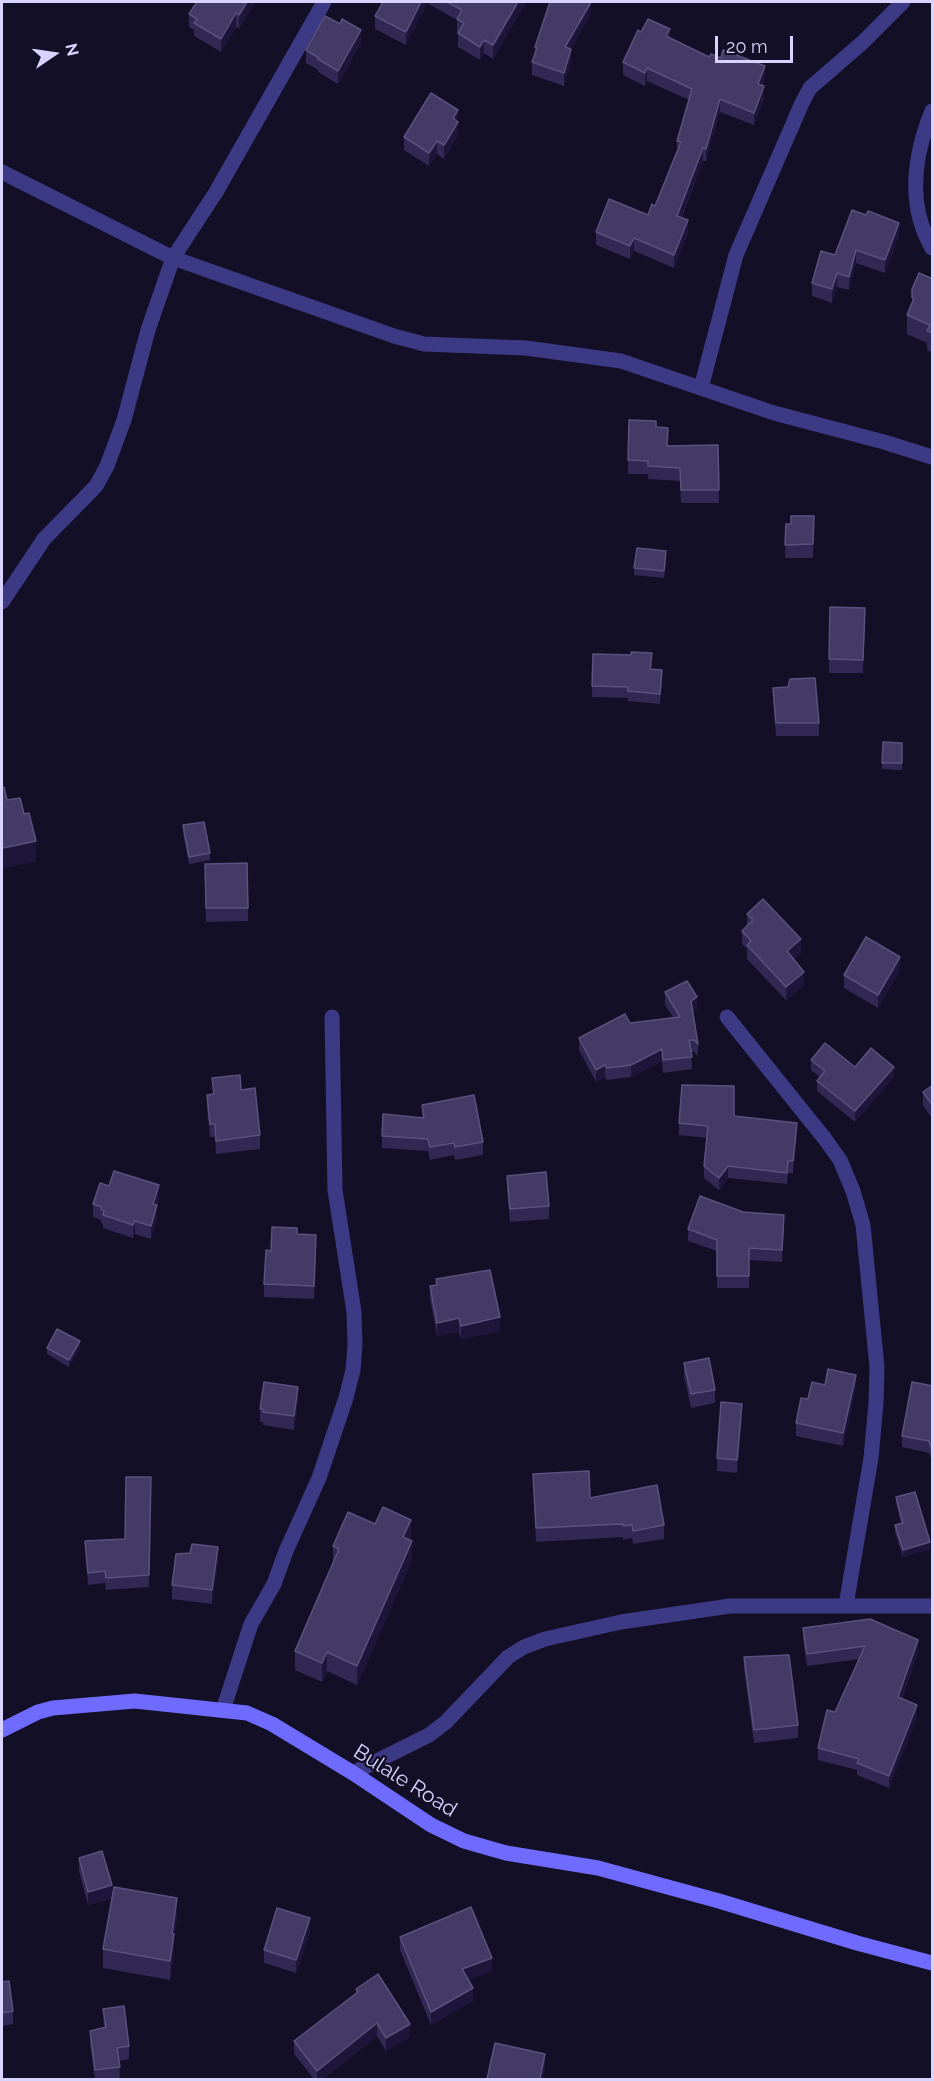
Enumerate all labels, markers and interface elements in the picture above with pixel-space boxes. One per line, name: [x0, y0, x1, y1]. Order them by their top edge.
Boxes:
north arrow: [24, 24, 84, 84]
scale bar: [718, 24, 796, 62]
text: 20 m: [726, 36, 768, 57]
text: N: [61, 42, 83, 58]
street label: Bulale Road: [349, 1739, 461, 1823]

